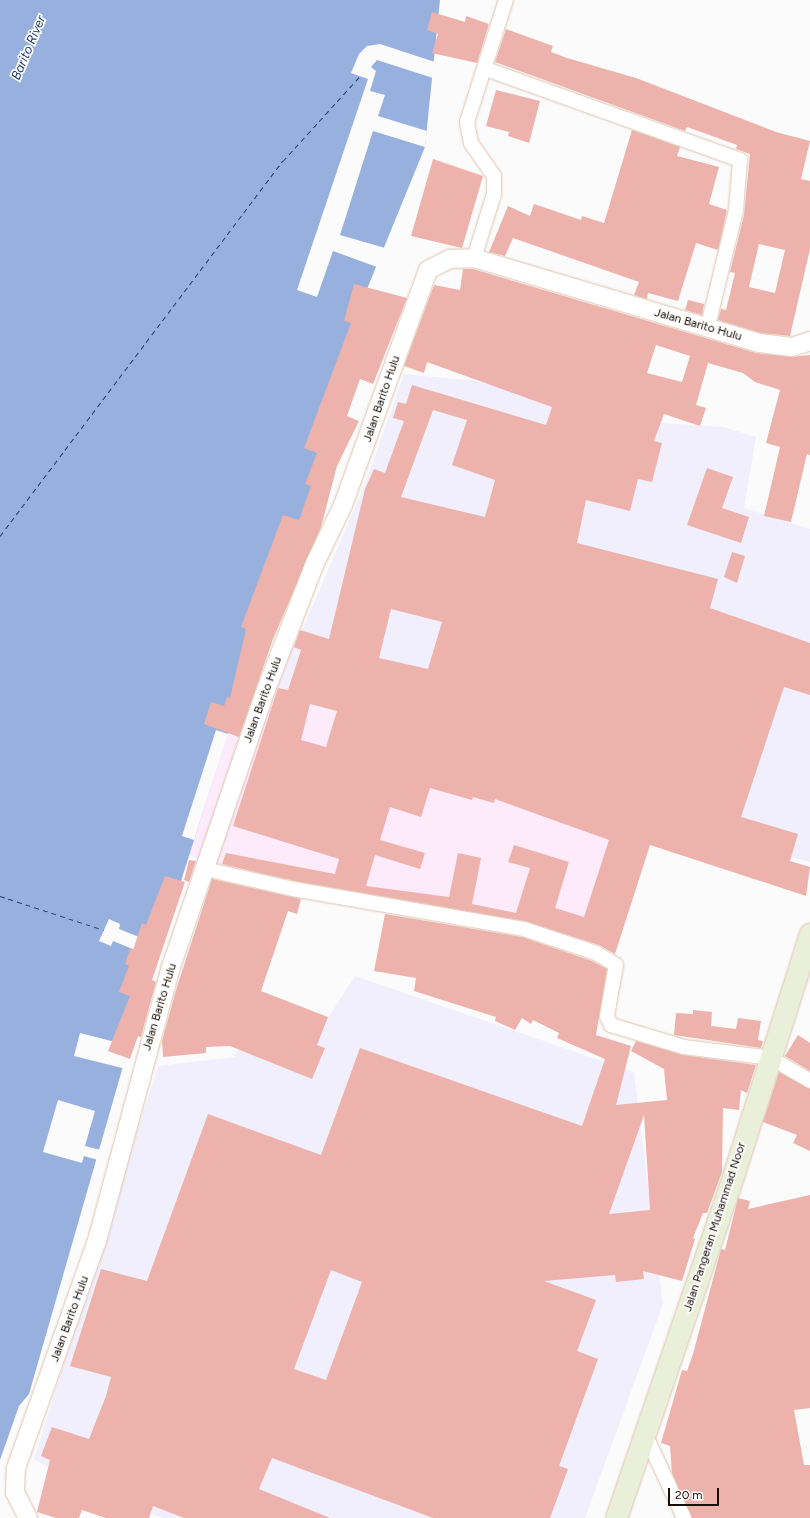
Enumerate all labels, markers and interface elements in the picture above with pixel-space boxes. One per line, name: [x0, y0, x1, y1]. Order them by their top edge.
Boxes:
water label: Barito River: [9, 14, 49, 82]
street label: Jalan Barito Hulu: [653, 306, 743, 344]
street label: Jalan Barito Hulu: [360, 354, 404, 444]
street label: Jalan Barito Hulu: [241, 655, 285, 745]
street label: Jalan Barito Hulu: [140, 962, 180, 1052]
street label: Jalan Pangeran Muhammad Noor: [681, 1140, 749, 1314]
street label: Jalan Barito Hulu: [48, 1274, 92, 1364]
scale bar: [670, 1480, 721, 1506]
text: 20 m: [675, 1488, 703, 1502]

